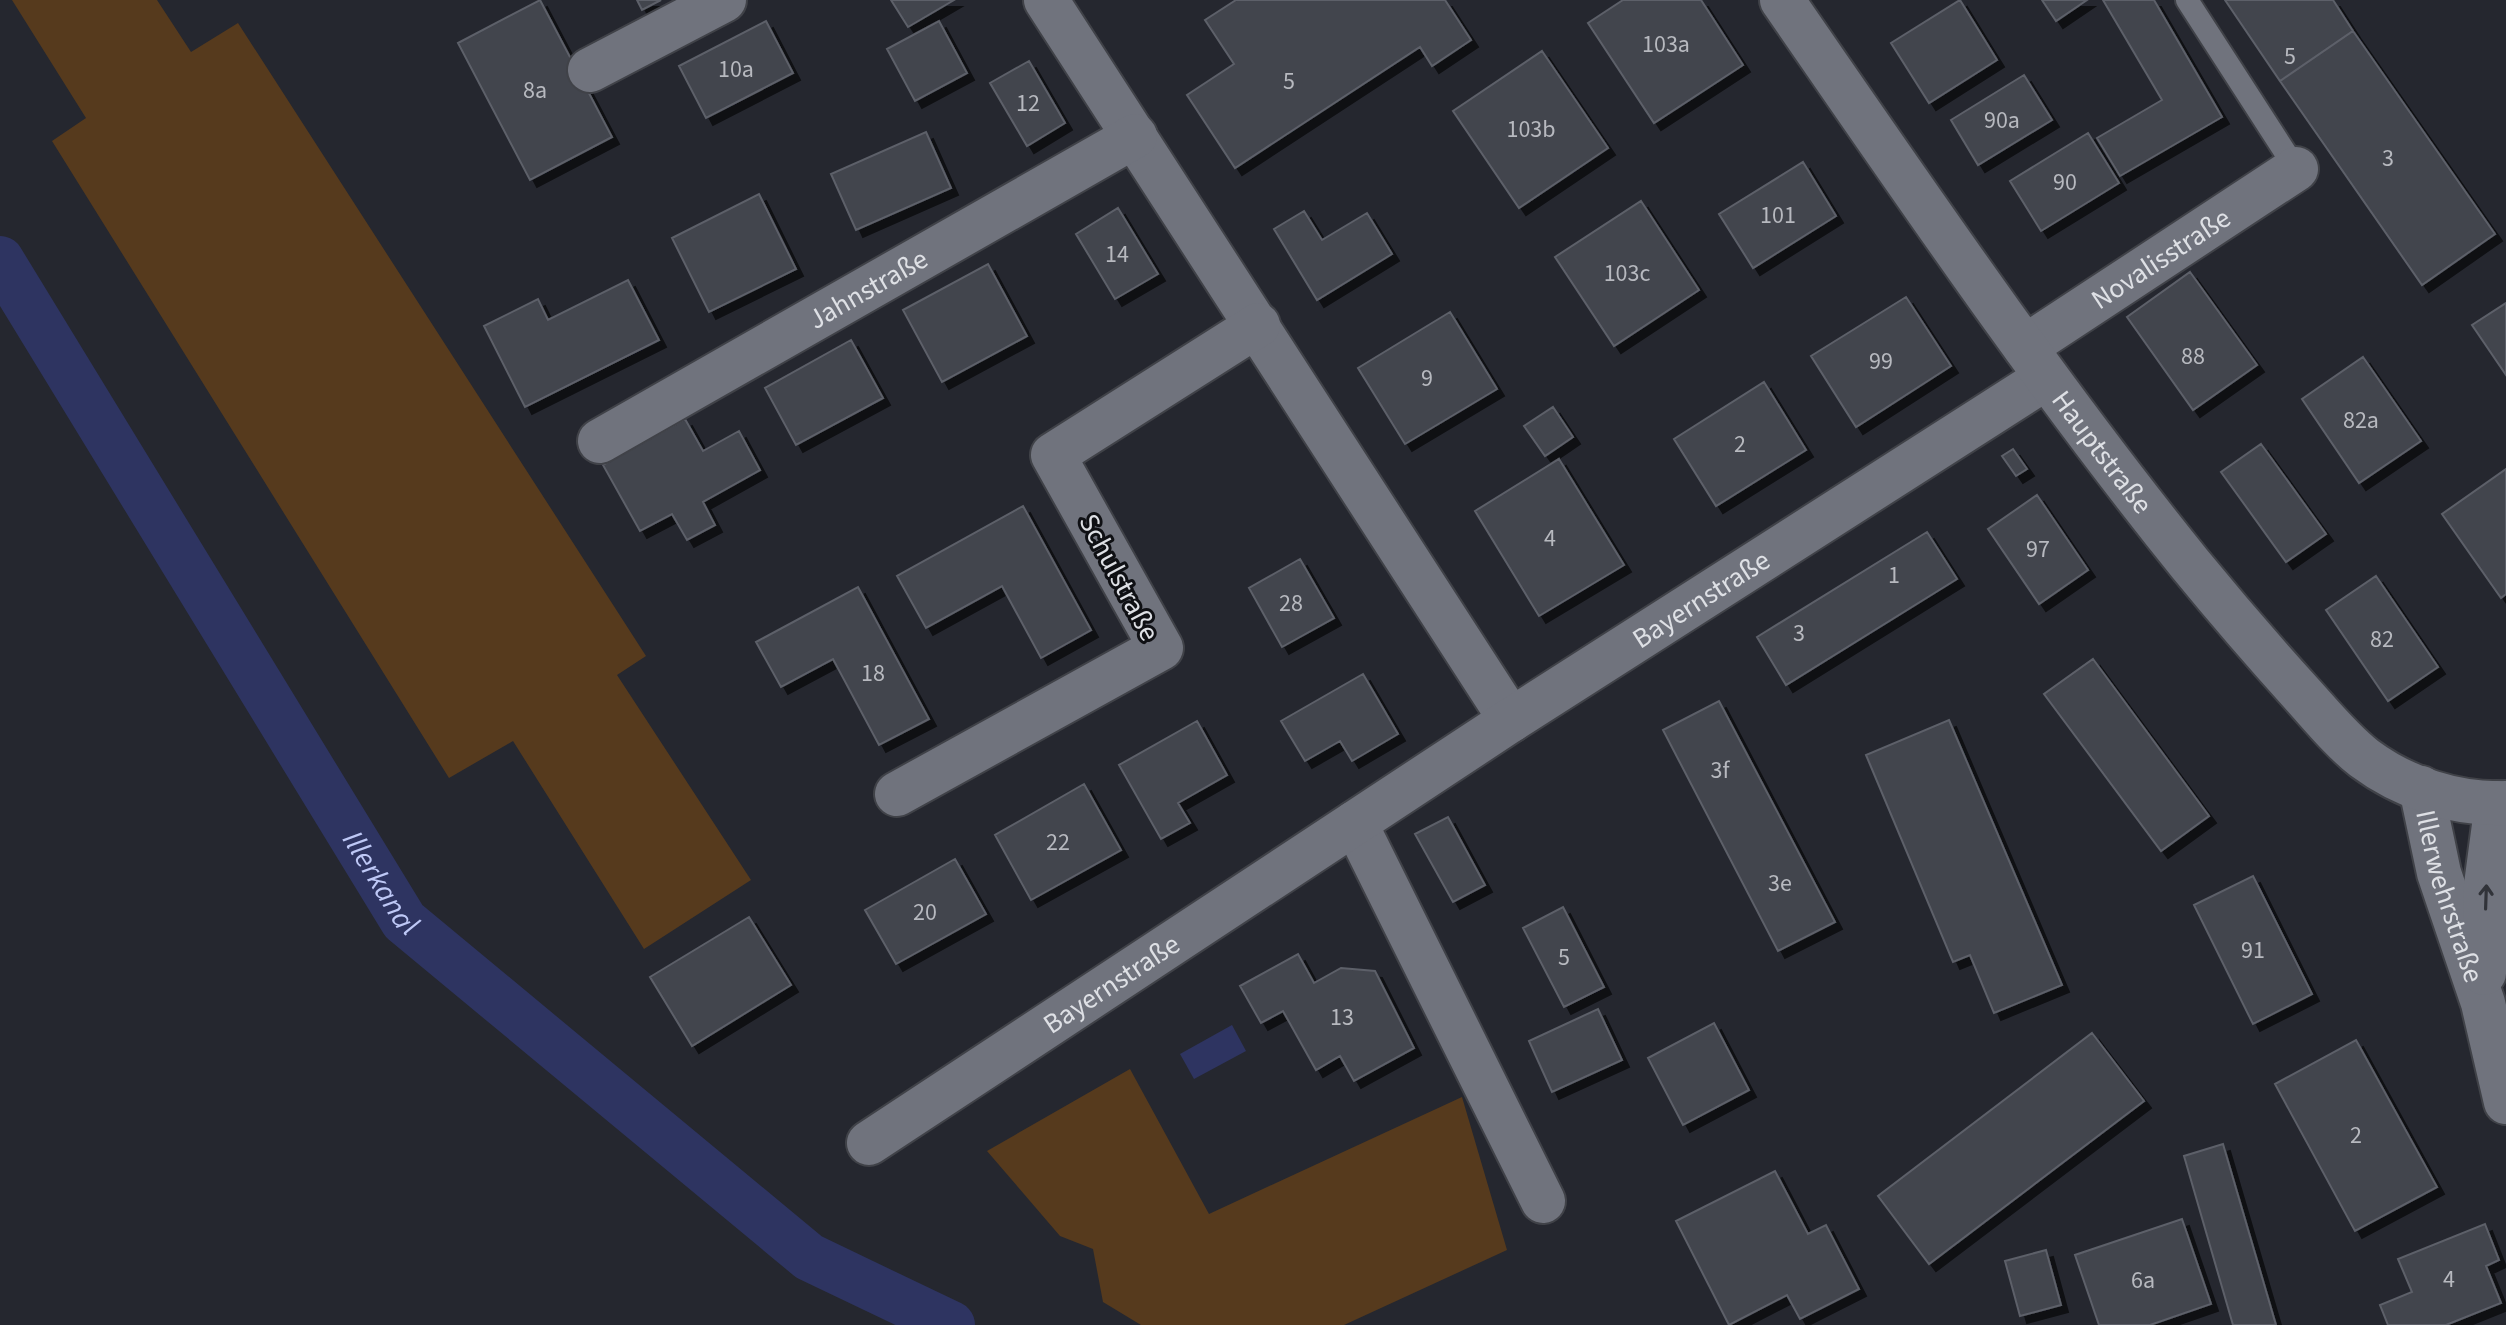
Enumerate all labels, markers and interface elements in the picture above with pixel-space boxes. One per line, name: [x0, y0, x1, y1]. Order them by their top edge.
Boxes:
house number: 103a: [1642, 27, 1690, 62]
house number: 5: [2284, 39, 2296, 74]
house number: 10a: [718, 52, 754, 87]
house number: 5: [1283, 64, 1295, 99]
house number: 8a: [523, 73, 547, 108]
house number: 12: [1016, 86, 1040, 121]
house number: 90a: [1984, 103, 2020, 138]
house number: 103b: [1506, 112, 1556, 147]
house number: 3: [2382, 141, 2394, 176]
house number: 90: [2053, 165, 2077, 200]
house number: 101: [1760, 198, 1796, 233]
street label: Novalisstraße: [2083, 198, 2239, 319]
house number: 14: [1105, 237, 1129, 272]
street label: Jahnstraße: [801, 239, 935, 339]
house number: 103c: [1604, 256, 1650, 291]
house number: 88: [2181, 339, 2205, 374]
house number: 99: [1869, 344, 1893, 379]
house number: 9: [1421, 361, 1433, 396]
street label: Hauptstraße: [2042, 382, 2162, 523]
house number: 82a: [2343, 403, 2379, 438]
house number: 2: [1734, 427, 1746, 462]
street label: Schulstraße: [1069, 507, 1169, 648]
house number: 4: [1544, 521, 1556, 556]
house number: 97: [2026, 532, 2050, 567]
street label: Bayernstraße: [1625, 541, 1778, 659]
house number: 1: [1888, 558, 1900, 593]
house number: 28: [1279, 586, 1303, 621]
house number: 3: [1793, 616, 1805, 651]
house number: 82: [2370, 622, 2394, 657]
house number: 18: [861, 656, 885, 691]
house number: 3f: [1711, 753, 1730, 788]
street label: Illerwehrstraße: [2405, 806, 2494, 988]
water label: Illerkanal: [332, 822, 428, 947]
house number: 22: [1046, 825, 1070, 860]
house number: 3e: [1768, 866, 1792, 901]
one-way arrow: [2478, 884, 2494, 911]
house number: 20: [913, 895, 937, 930]
street label: Bayernstraße: [1035, 925, 1188, 1044]
house number: 91: [2241, 933, 2265, 968]
house number: 5: [1558, 940, 1570, 975]
house number: 13: [1330, 1000, 1354, 1035]
house number: 2: [2350, 1118, 2362, 1153]
house number: 4: [2443, 1262, 2455, 1297]
house number: 6a: [2131, 1263, 2155, 1298]

